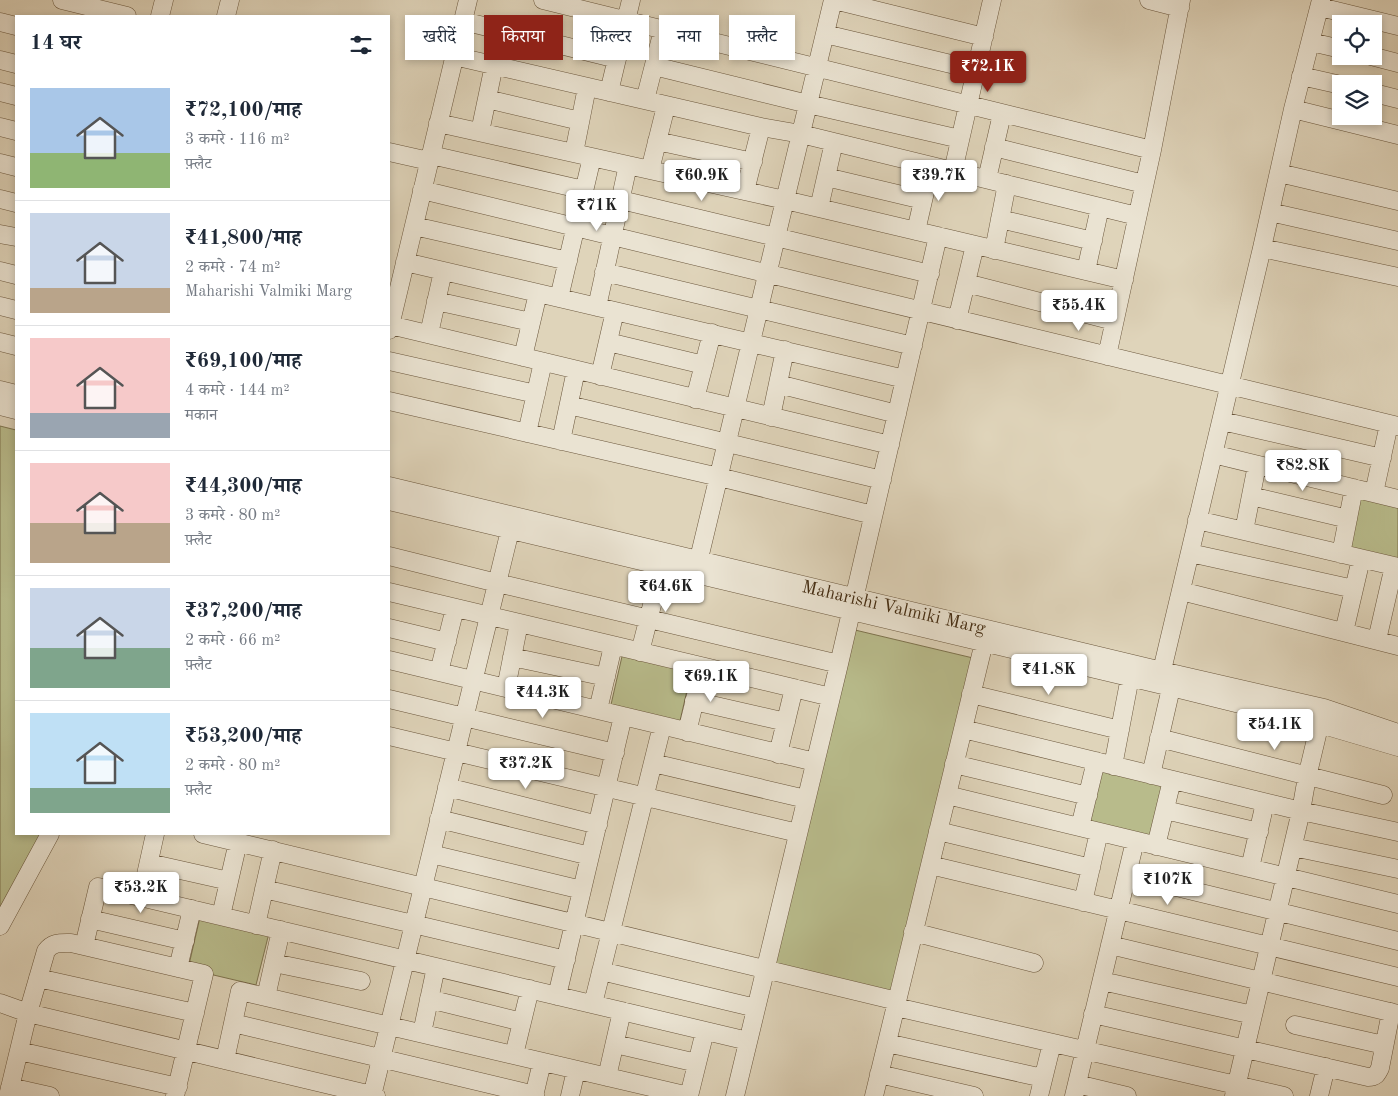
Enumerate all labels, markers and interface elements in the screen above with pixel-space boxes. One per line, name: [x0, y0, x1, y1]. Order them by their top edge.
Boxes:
chip: खरीदें: [405, 15, 474, 60]
chip: किराया: [484, 15, 563, 60]
chip: फ़िल्टर: [573, 15, 649, 60]
chip: नया: [659, 15, 719, 60]
chip: फ़्लैट: [729, 15, 795, 60]
map controls: [1332, 15, 1382, 125]
button: locate: [1332, 15, 1382, 65]
icon: filters: [347, 31, 375, 59]
text: 14 घर: [30, 33, 81, 54]
pin: ₹72.1K: [947, 51, 1029, 93]
text: ₹72.1K: [961, 59, 1015, 75]
button: layers: [1332, 75, 1382, 125]
text: ₹72,100/माह: [185, 100, 302, 121]
icon: home: [70, 108, 130, 168]
text: 3 कमरे · 116 m²: [185, 132, 290, 148]
text: फ़्लैट: [185, 157, 212, 173]
pin: ₹60.9K: [661, 160, 743, 202]
pin: ₹39.7K: [898, 160, 980, 202]
text: ₹60.9K: [675, 168, 729, 184]
text: ₹39.7K: [912, 168, 966, 184]
pin: ₹71K: [567, 190, 627, 232]
text: ₹71K: [577, 198, 617, 214]
text: ₹41,800/माह: [185, 228, 302, 249]
icon: home: [70, 233, 130, 293]
text: 2 कमरे · 74 m²: [185, 260, 280, 276]
text: Maharishi Valmiki Marg: [185, 284, 352, 300]
pin: ₹55.4K: [1038, 290, 1120, 332]
text: ₹55.4K: [1052, 298, 1106, 314]
text: ₹69,100/माह: [185, 351, 302, 372]
icon: home: [70, 358, 130, 418]
text: 4 कमरे · 144 m²: [185, 383, 290, 399]
text: मकान: [185, 408, 217, 424]
pin: ₹82.8K: [1262, 450, 1344, 492]
text: ₹82.8K: [1276, 458, 1330, 474]
text: ₹44,300/माह: [185, 476, 302, 497]
icon: home: [70, 483, 130, 543]
text: 3 कमरे · 80 m²: [185, 508, 280, 524]
text: फ़्लैट: [185, 533, 212, 549]
pin: ₹64.6K: [625, 570, 707, 613]
street label: Maharishi Valmiki Marg: [800, 578, 988, 638]
text: ₹64.6K: [639, 579, 693, 595]
text: ₹37,200/माह: [185, 601, 302, 622]
icon: home: [70, 608, 130, 668]
text: 2 कमरे · 66 m²: [185, 633, 280, 649]
pin: ₹41.8K: [1008, 654, 1090, 696]
text: फ़्लैट: [185, 658, 212, 674]
pin: ₹69.1K: [670, 660, 752, 703]
text: ₹41.8K: [1022, 662, 1076, 678]
text: ₹69.1K: [684, 669, 738, 685]
pin: ₹44.3K: [502, 676, 584, 719]
text: ₹44.3K: [516, 685, 570, 701]
pin: ₹54.1K: [1234, 708, 1316, 751]
text: ₹54.1K: [1248, 717, 1302, 733]
text: ₹53,200/माह: [185, 726, 302, 747]
icon: home: [70, 733, 130, 793]
pin: ₹37.2K: [485, 748, 567, 790]
text: ₹37.2K: [499, 756, 553, 772]
text: 2 कमरे · 80 m²: [185, 758, 280, 774]
text: फ़्लैट: [185, 783, 212, 799]
pin: ₹107K: [1133, 864, 1203, 906]
pin: ₹53.2K: [100, 872, 182, 914]
text: ₹107K: [1143, 872, 1193, 888]
text: ₹53.2K: [114, 880, 168, 896]

